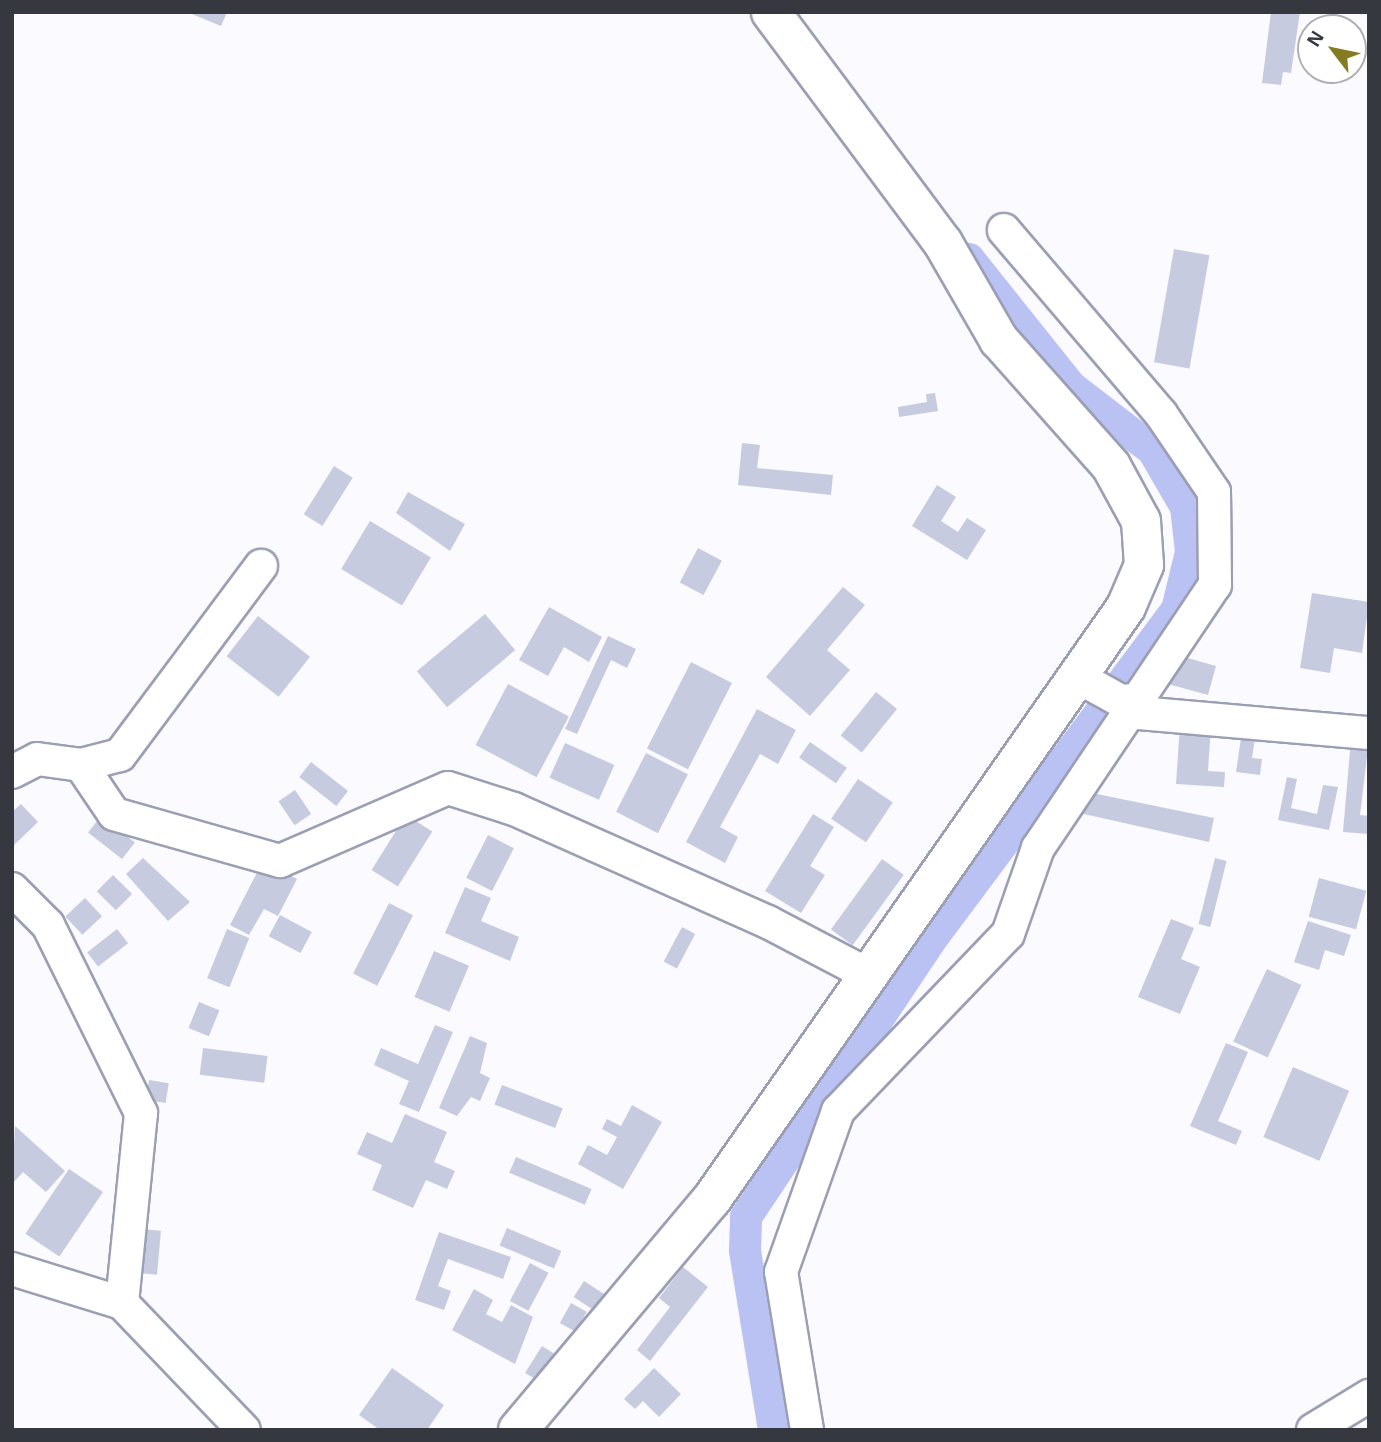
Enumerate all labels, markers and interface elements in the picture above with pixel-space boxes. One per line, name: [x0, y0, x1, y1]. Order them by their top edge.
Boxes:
north arrow: [1297, 14, 1367, 84]
text: N: [1303, 27, 1328, 50]

